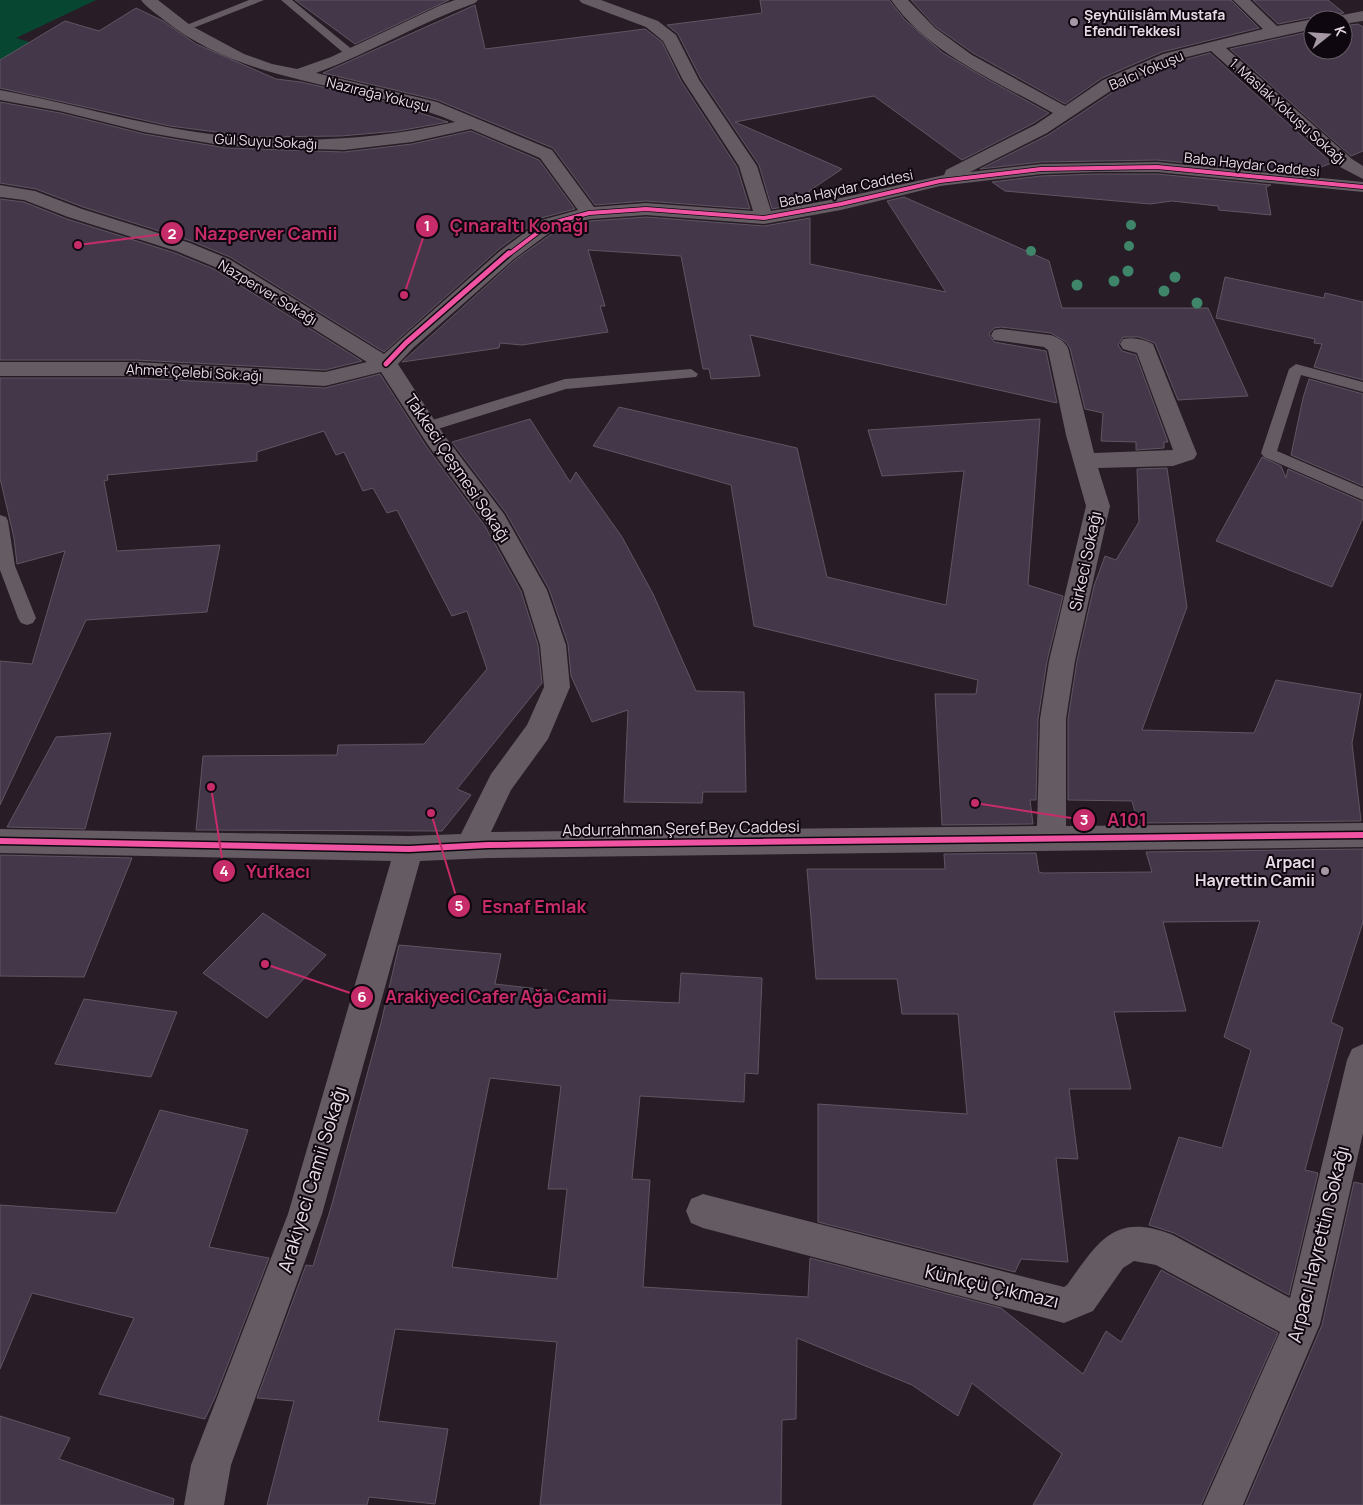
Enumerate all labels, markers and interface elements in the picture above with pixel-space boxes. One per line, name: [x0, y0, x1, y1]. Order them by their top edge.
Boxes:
place label: Şeyhülislâm Mustafa Efendi Tekkesi: [1084, 5, 1225, 40]
north arrow: [1303, 10, 1353, 60]
marker: Şeyhülislâm Mustafa Efendi Tekkesi: [1068, 16, 1080, 28]
text: K: [1331, 24, 1352, 39]
street label: Balcı Yokuşu: [1106, 46, 1186, 94]
street label: 1. Maslak Yokuşu Sokağı: [1226, 53, 1350, 169]
street label: Nazırağa Yokuşu: [325, 72, 431, 116]
street label: Gül Suyu Sokağı: [214, 129, 318, 153]
street label: Baba Haydar Caddesi: [1183, 147, 1321, 181]
street label: Baba Haydar Caddesi: [777, 165, 915, 211]
callout: Çınaraltı Konağı: [415, 209, 598, 242]
text: Çınaraltı Konağı: [450, 213, 588, 237]
text: 1: [424, 215, 430, 236]
callout: Nazperver Camii: [160, 217, 348, 250]
text: Nazperver Camii: [194, 221, 338, 245]
text: 2: [168, 223, 177, 244]
street label: Nazperver Sokağı: [215, 255, 321, 329]
street label: Ahmet Çelebi Sok.ağı: [125, 359, 263, 385]
street label: Takkeci Çeşmesi Sokağı: [400, 389, 516, 547]
street label: Sirkeci Sokağı: [1064, 509, 1106, 613]
callout: A101: [1072, 803, 1156, 836]
text: A101: [1107, 807, 1147, 831]
text: 3: [1080, 809, 1088, 830]
street label: Abdurrahman Şeref Bey Caddesi: [562, 815, 800, 841]
place label: Arpacı Hayrettin Camii: [1195, 851, 1315, 891]
callout: Yufkacı: [211, 855, 320, 888]
text: Yufkacı: [246, 859, 310, 883]
text: 4: [219, 860, 229, 881]
marker: Arpacı Hayrettin Camii: [1319, 865, 1331, 877]
callout: Esnaf Emlak: [447, 890, 596, 923]
text: Esnaf Emlak: [482, 894, 587, 918]
text: 5: [455, 895, 464, 916]
callout: Arakiyeci Cafer Ağa Camii: [349, 980, 617, 1013]
text: Arakiyeci Cafer Ağa Camii: [385, 984, 607, 1008]
text: 6: [357, 986, 367, 1007]
street label: Arakiyeci Camii Sokağı: [271, 1083, 353, 1275]
street label: Arpacı Hayrettin Sokağı: [1281, 1143, 1355, 1345]
street label: Künkçü Çıkmazı: [923, 1258, 1061, 1314]

